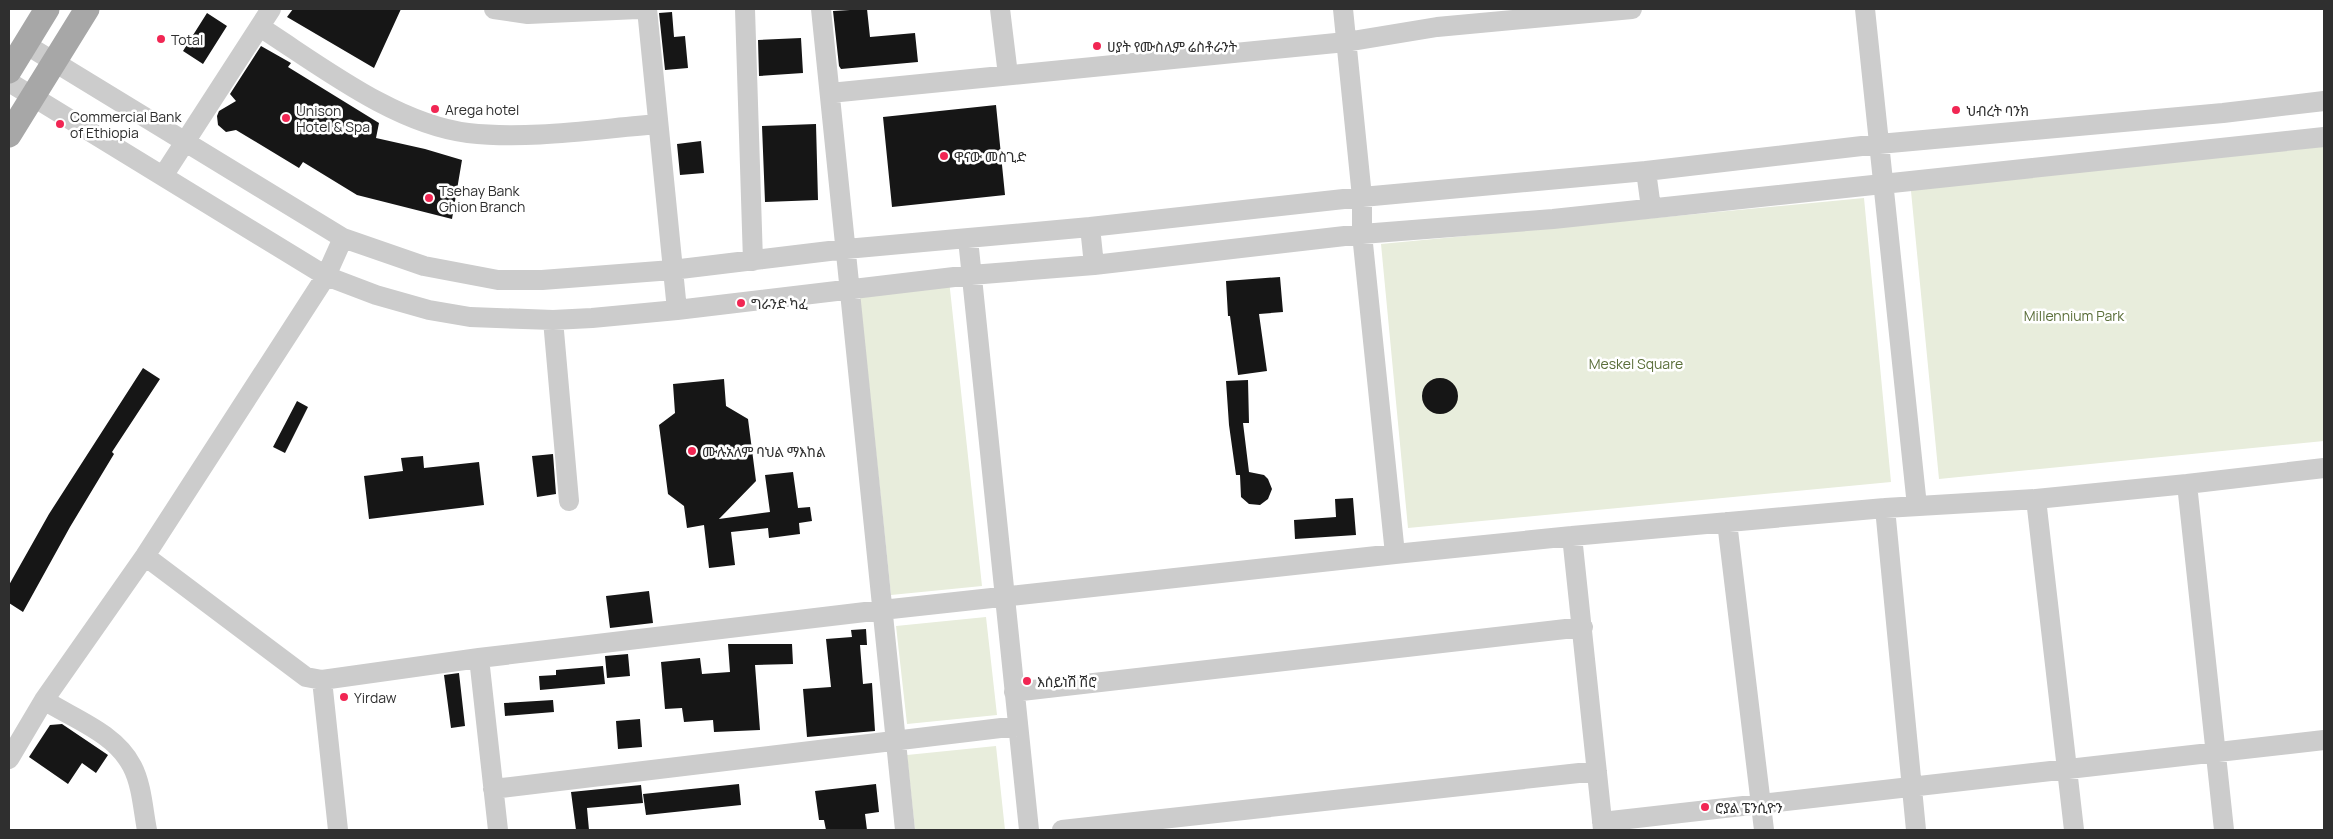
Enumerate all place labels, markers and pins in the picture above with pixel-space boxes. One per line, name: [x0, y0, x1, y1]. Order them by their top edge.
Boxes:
place label: Total: [171, 30, 203, 49]
marker: Total: [155, 33, 167, 45]
place label: ሀያት የሙስሊም ሬስቶራንት: [1107, 37, 1238, 56]
marker: ሀያት የሙስሊም ሬስቶራንት: [1091, 40, 1103, 52]
place label: Arega hotel: [445, 100, 519, 119]
place label: Unison Hotel & Spa: [296, 101, 370, 136]
place label: ህብረት ባንክ: [1966, 101, 2029, 120]
marker: Arega hotel: [429, 103, 441, 115]
marker: ህብረት ባንክ: [1950, 104, 1962, 116]
place label: Commercial Bank of Ethiopia: [70, 107, 182, 142]
marker: Unison Hotel & Spa: [280, 112, 292, 124]
marker: Commercial Bank of Ethiopia: [54, 118, 66, 130]
place label: ዋናው መስጊድ: [954, 147, 1027, 166]
marker: ዋናው መስጊድ: [938, 150, 950, 162]
place label: Tsehay Bank Ghion Branch: [439, 181, 525, 216]
marker: Tsehay Bank Ghion Branch: [423, 192, 435, 204]
place label: ግራንድ ካፈ: [751, 294, 809, 313]
marker: ግራንድ ካፈ: [735, 297, 747, 309]
place label: ሙሉአለም ባህል ማእከል: [702, 442, 826, 461]
marker: ሙሉአለም ባህል ማእከል: [686, 445, 698, 457]
place label: እሰይነሽ ሽሮ: [1037, 672, 1097, 691]
marker: እሰይነሽ ሽሮ: [1021, 675, 1033, 687]
place label: Yirdaw: [354, 688, 397, 707]
marker: Yirdaw: [338, 691, 350, 703]
place label: ሮያል ፔንሲዮን: [1715, 798, 1783, 817]
marker: ሮያል ፔንሲዮን: [1699, 801, 1711, 813]

